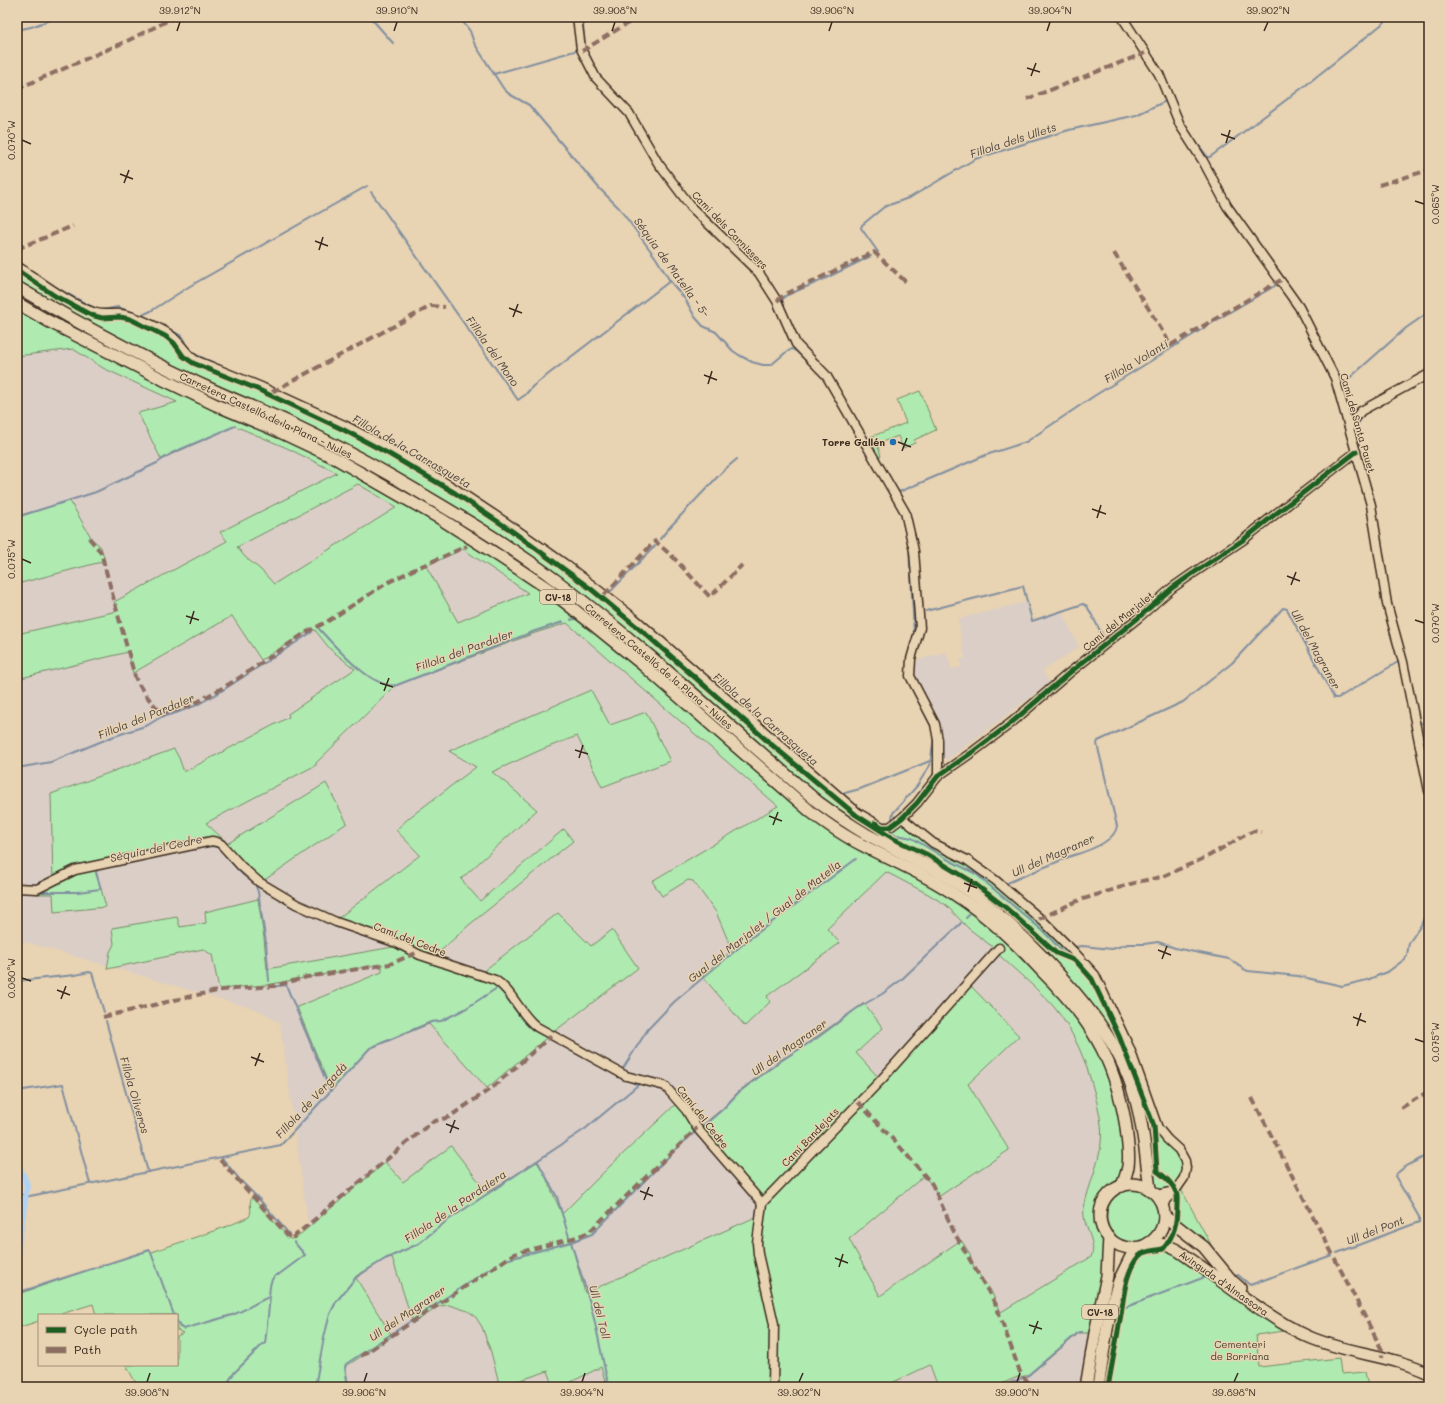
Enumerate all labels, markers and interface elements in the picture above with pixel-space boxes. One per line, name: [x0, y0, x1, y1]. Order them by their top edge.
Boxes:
text: 39.912°N: [159, 3, 201, 17]
text: 39.910°N: [376, 3, 418, 17]
text: 39.908°N: [593, 3, 637, 17]
text: 39.906°N: [810, 3, 854, 17]
text: 39.904°N: [1028, 3, 1072, 17]
text: 39.902°N: [1246, 3, 1290, 17]
water label: Fillola dels Ullets: [968, 119, 1058, 161]
text: 0.070°W: [4, 120, 18, 160]
text: 0.065°W: [1428, 184, 1442, 224]
street label: Camí dels Carnissers: [689, 188, 771, 272]
water label: Séquia de Matella - 5-: [631, 214, 713, 320]
water label: Fillola del Mono: [463, 313, 523, 390]
water label: Fillola Volantí: [1101, 336, 1171, 386]
street label: Carretera Castelló de la Plana - Nules: [177, 369, 355, 461]
street label: Camí de Santa Pauet: [1337, 372, 1379, 474]
water label: Fillola de la Carrasqueta: [350, 411, 474, 491]
place label: Torre Gallén: [822, 435, 885, 449]
marker: Torre Gallén: [888, 437, 898, 447]
text: 0.075°W: [4, 539, 18, 579]
street label: Camí del Marjalet: [1079, 588, 1157, 654]
road number: CV-18: [540, 590, 576, 604]
street label: Carretera Castelló de la Plana - Nules: [582, 600, 736, 732]
text: 0.070°W: [1428, 603, 1442, 643]
water label: Ull del Magraner: [1288, 606, 1344, 692]
water label: Fillola del Pardaler: [413, 625, 515, 675]
water label: Fillola de la Carrasqueta: [710, 669, 822, 769]
water label: Fillola del Pardaler: [96, 690, 197, 742]
water label: Ull del Magraner: [1009, 830, 1097, 880]
water label: Sèquia del Cedre: [109, 831, 204, 865]
water label: Gual del Marjalet / Gual de Matella: [684, 856, 844, 986]
street label: Camí del Cedre: [372, 919, 448, 959]
text: 0.080°W: [4, 958, 18, 998]
water label: Ull del Magraner: [748, 1015, 830, 1079]
text: 0.075°W: [1428, 1022, 1442, 1062]
water label: Fillola Oliveros: [117, 1055, 153, 1135]
water label: Fillola de Vergadà: [272, 1059, 350, 1141]
street label: Camí del Cedre: [674, 1082, 732, 1152]
street label: Camí Bandejats: [778, 1104, 842, 1170]
water label: Fillola de la Pardalera: [401, 1166, 509, 1246]
water label: Ull del Pont: [1344, 1212, 1406, 1248]
street label: Avinguda d'Almassora: [1177, 1247, 1271, 1319]
water label: Ull del Magraner: [366, 1282, 449, 1344]
water label: Ull del Toll: [586, 1284, 614, 1341]
road number: CV-18: [1082, 1305, 1118, 1319]
legend: [38, 1314, 178, 1366]
text: Cycle path: [74, 1321, 137, 1337]
park label: Cementeri de Borriana: [1211, 1337, 1269, 1363]
text: Path: [74, 1341, 101, 1357]
text: 39.908°N: [125, 1385, 169, 1399]
text: 39.906°N: [342, 1385, 386, 1399]
text: 39.904°N: [560, 1385, 604, 1399]
text: 39.902°N: [777, 1385, 821, 1399]
text: 39.900°N: [995, 1385, 1039, 1399]
text: 39.898°N: [1212, 1385, 1256, 1399]

